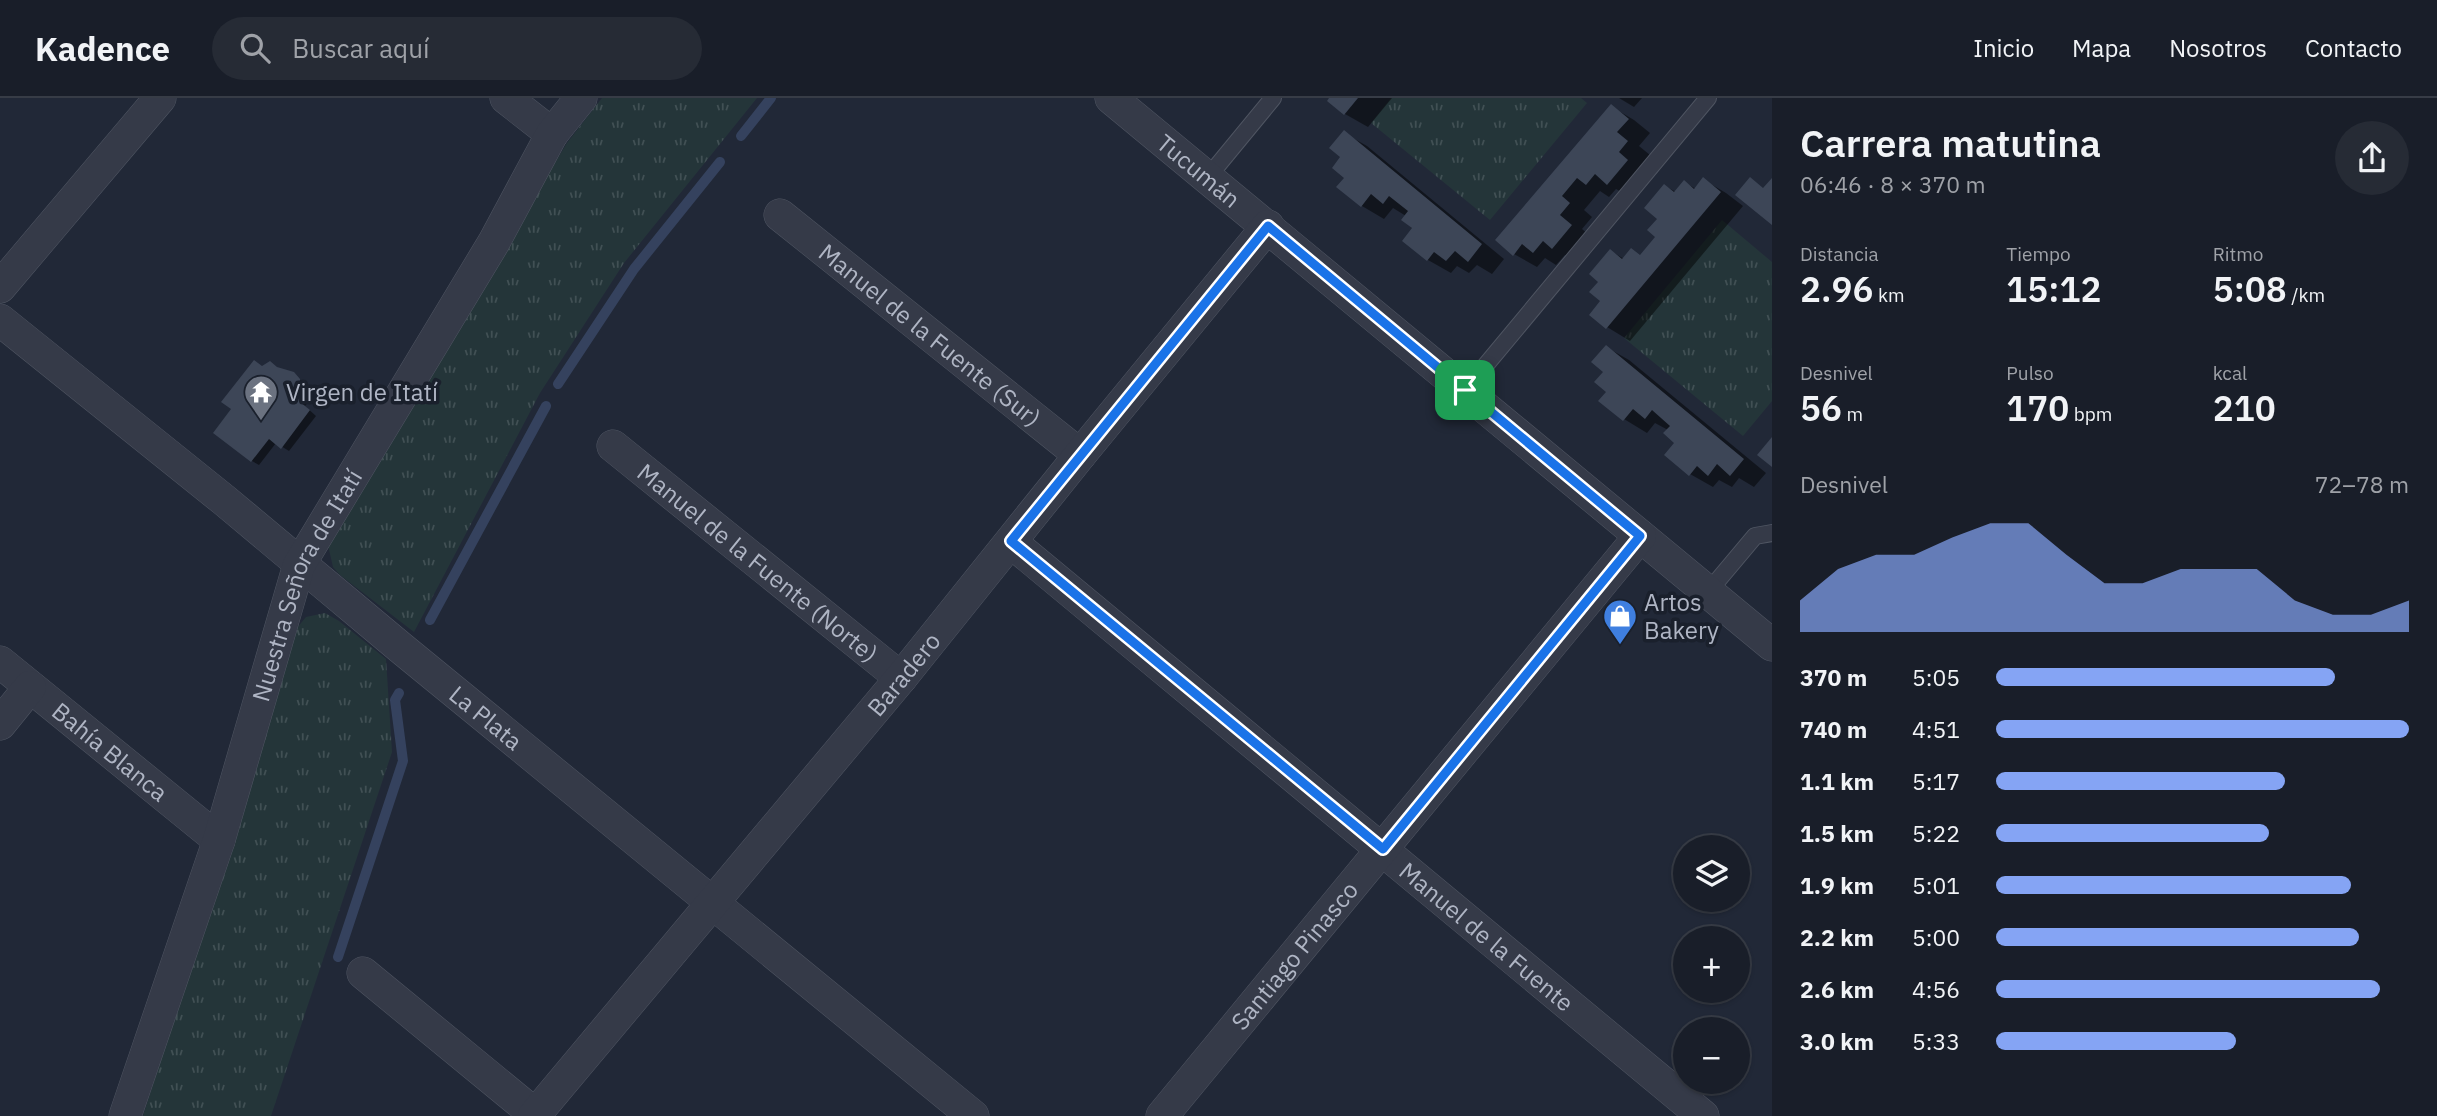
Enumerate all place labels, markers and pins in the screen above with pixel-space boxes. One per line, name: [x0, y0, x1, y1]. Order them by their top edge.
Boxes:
pin: [1435, 360, 1495, 420]
temple icon: Virgen de Itatí: [242, 373, 280, 422]
place label: Virgen de Itatí: [286, 376, 438, 408]
place label: Artos Bakery: [1644, 586, 1719, 646]
shop icon: Artos Bakery: [1601, 597, 1639, 646]

